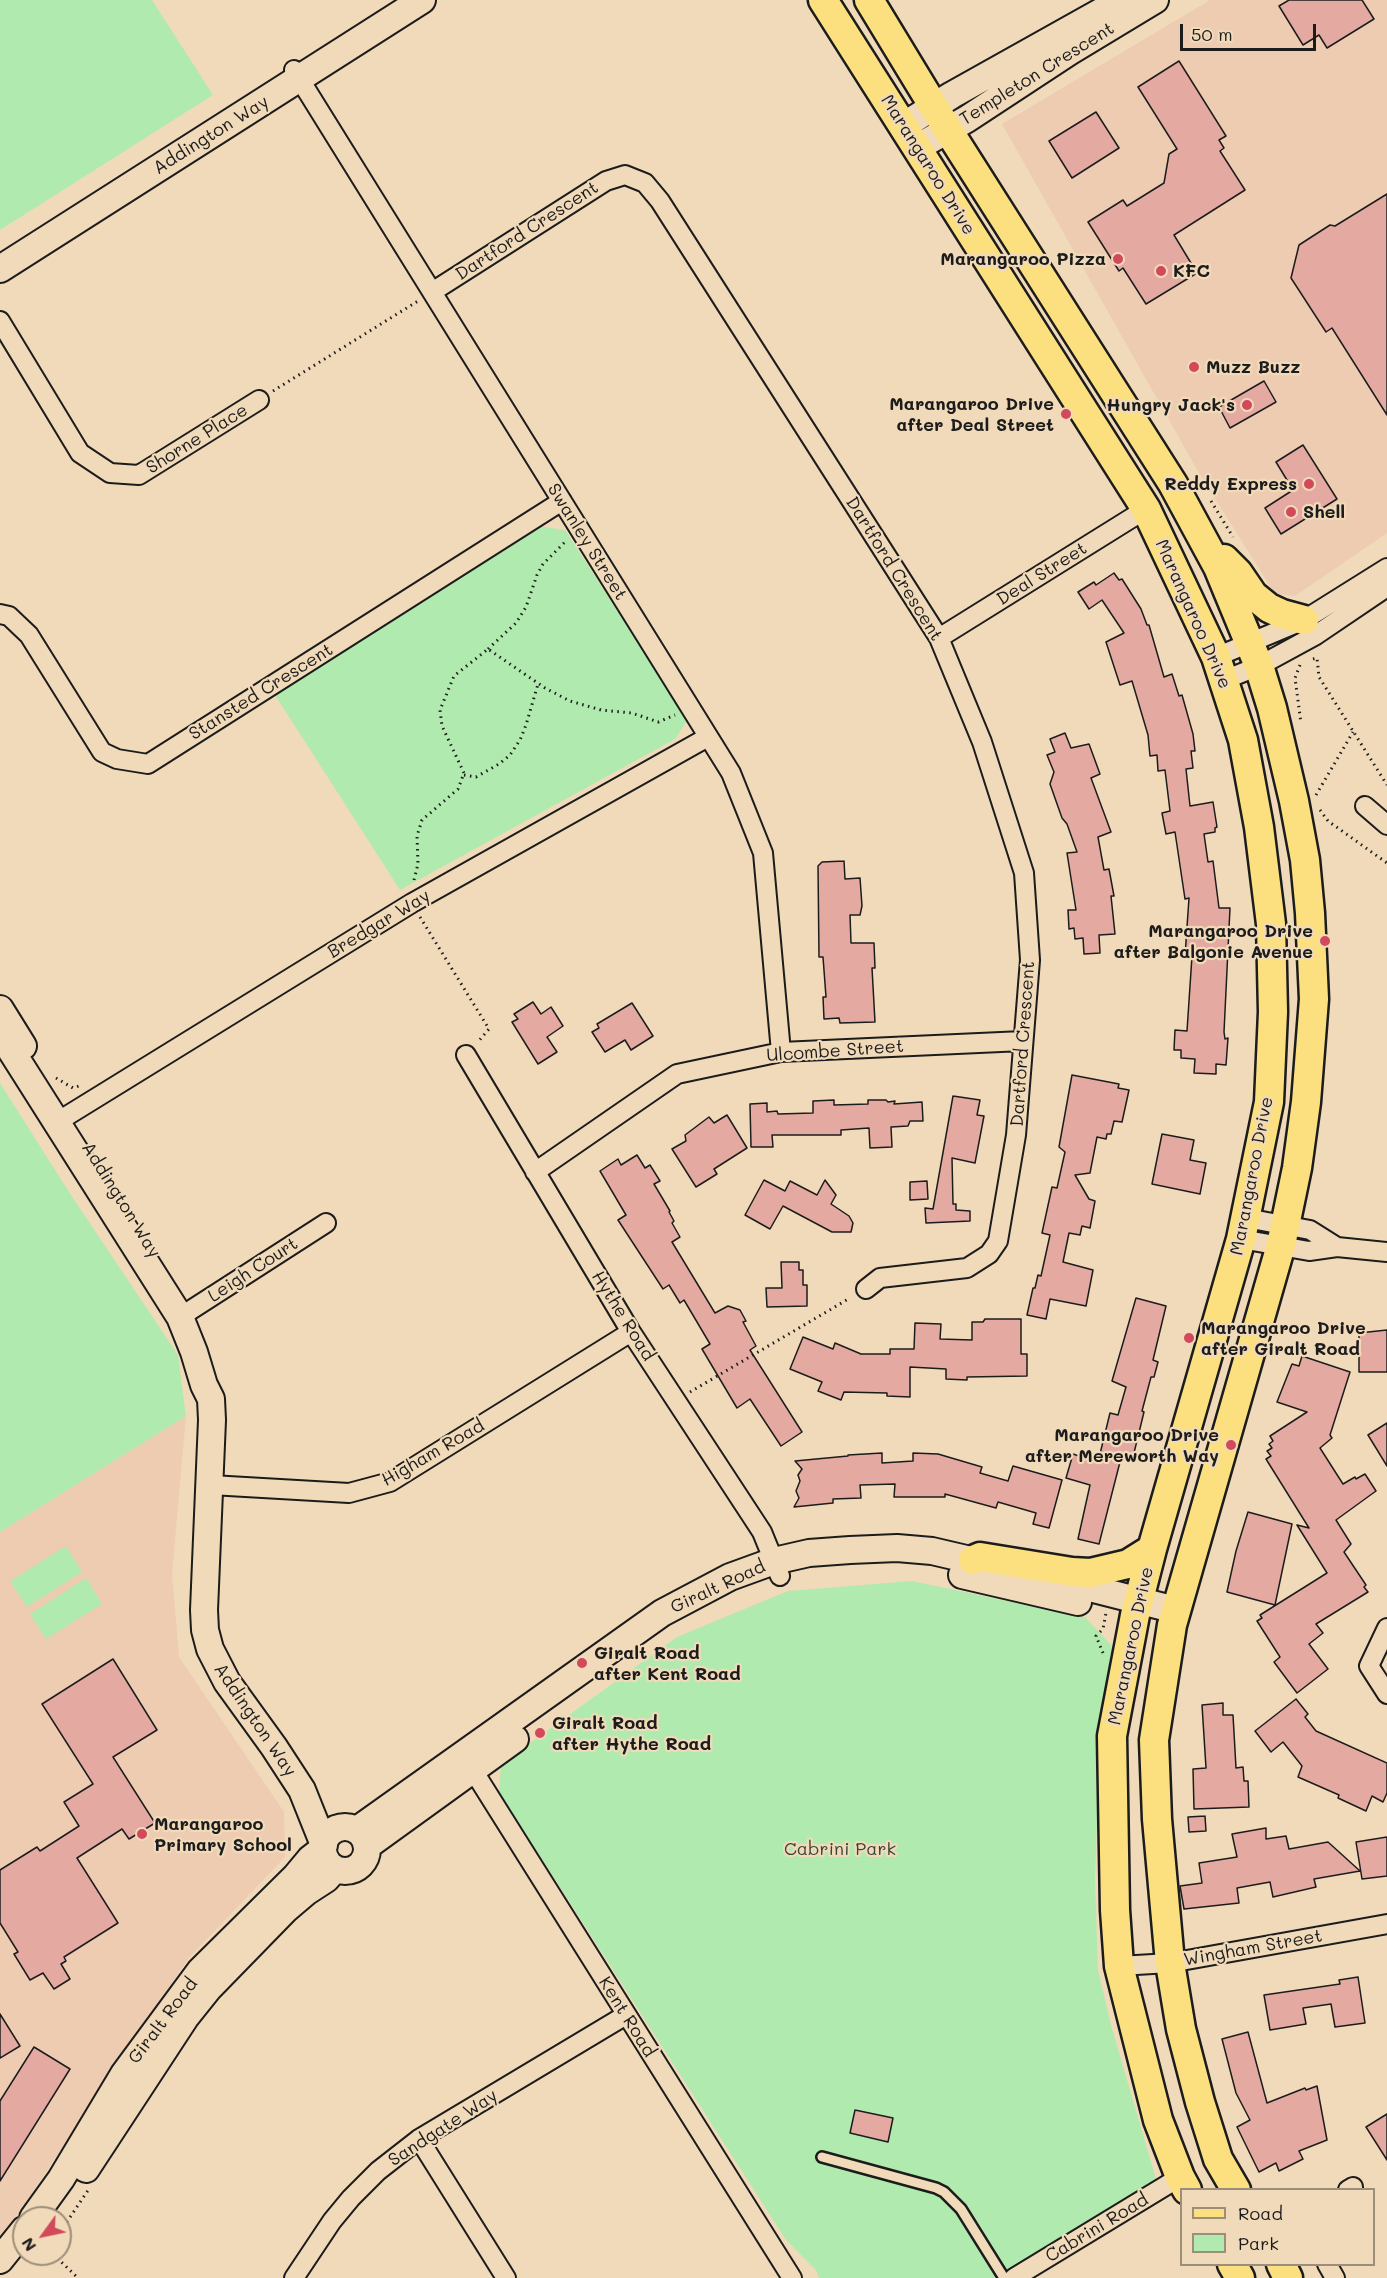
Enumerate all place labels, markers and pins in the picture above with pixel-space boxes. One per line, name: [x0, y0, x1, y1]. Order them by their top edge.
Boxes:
place label: Marangaroo Pizza: [940, 248, 1106, 270]
marker: Marangaroo Pizza: [1111, 252, 1125, 266]
place label: KFC: [1173, 260, 1210, 282]
marker: KFC: [1154, 264, 1168, 278]
place label: Muzz Buzz: [1206, 356, 1300, 378]
marker: Muzz Buzz: [1187, 360, 1201, 374]
place label: Marangaroo Drive after Deal Street: [889, 393, 1054, 436]
place label: Hungry Jack's: [1106, 394, 1235, 416]
marker: Hungry Jack's: [1240, 398, 1254, 412]
marker: Marangaroo Drive after Deal Street: [1059, 407, 1073, 421]
place label: Reddy Express: [1164, 473, 1297, 495]
marker: Reddy Express: [1302, 477, 1316, 491]
place label: Shell: [1303, 501, 1345, 523]
marker: Shell: [1284, 505, 1298, 519]
place label: Marangaroo Drive after Balgonie Avenue: [1114, 920, 1313, 962]
marker: Marangaroo Drive after Balgonie Avenue: [1318, 934, 1332, 948]
place label: Marangaroo Drive after Giralt Road: [1201, 1317, 1366, 1360]
marker: Marangaroo Drive after Giralt Road: [1182, 1331, 1196, 1345]
place label: Marangaroo Drive after Mereworth Way: [1025, 1424, 1219, 1466]
marker: Marangaroo Drive after Mereworth Way: [1224, 1438, 1238, 1452]
place label: Giralt Road after Kent Road: [594, 1642, 741, 1684]
marker: Giralt Road after Kent Road: [575, 1656, 589, 1670]
place label: Giralt Road after Hythe Road: [552, 1712, 711, 1754]
marker: Giralt Road after Hythe Road: [533, 1726, 547, 1740]
place label: Marangaroo Primary School: [154, 1813, 292, 1856]
marker: Marangaroo Primary School: [135, 1827, 149, 1841]

